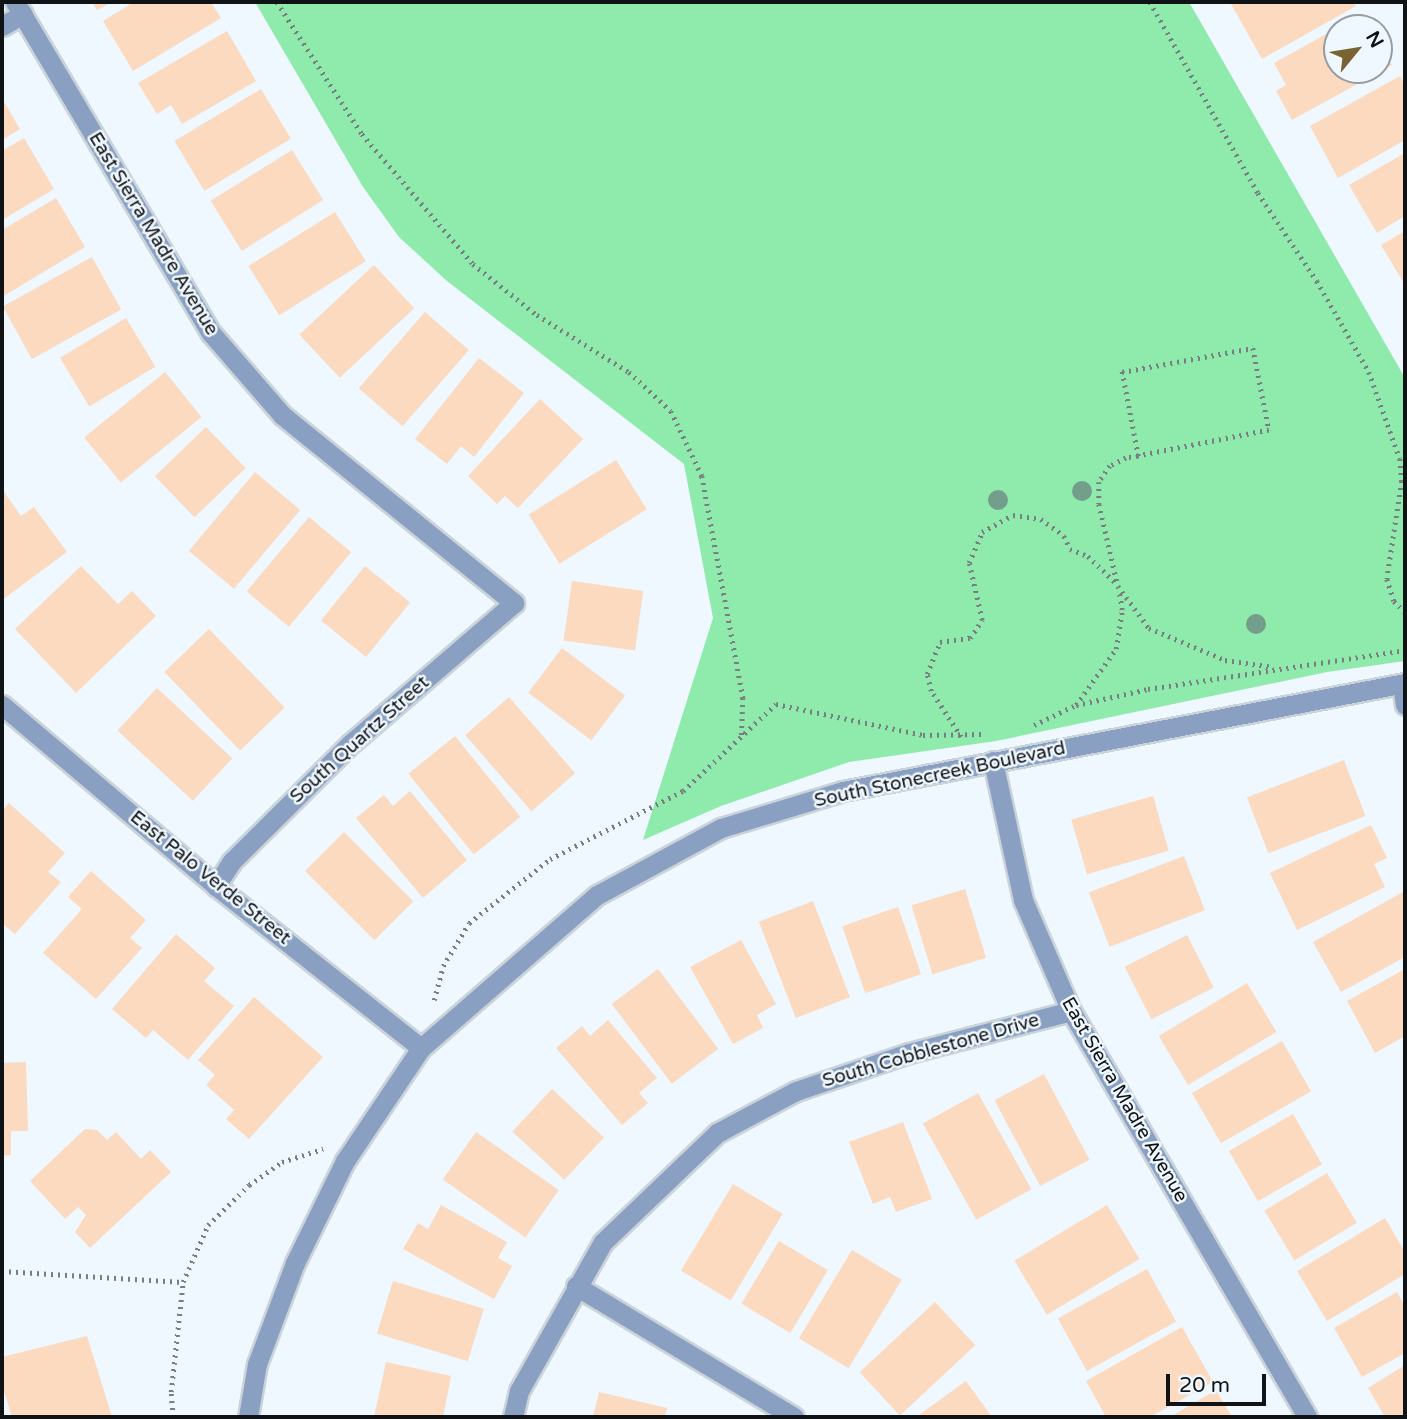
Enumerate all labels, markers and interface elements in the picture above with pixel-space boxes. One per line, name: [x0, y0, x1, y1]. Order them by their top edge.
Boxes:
north arrow: [1323, 14, 1393, 84]
text: N: [1361, 27, 1388, 52]
street label: East Sierra Madre Avenue: [83, 128, 223, 340]
street label: South Quartz Street: [286, 672, 434, 808]
street label: South Stonecreek Boulevard: [812, 737, 1068, 813]
street label: East Palo Verde Street: [125, 806, 295, 950]
street label: East Sierra Madre Avenue: [1056, 993, 1192, 1207]
street label: South Cobblestone Drive: [820, 1009, 1042, 1093]
scale bar: [1169, 1360, 1269, 1404]
text: 20 m: [1179, 1373, 1230, 1398]

